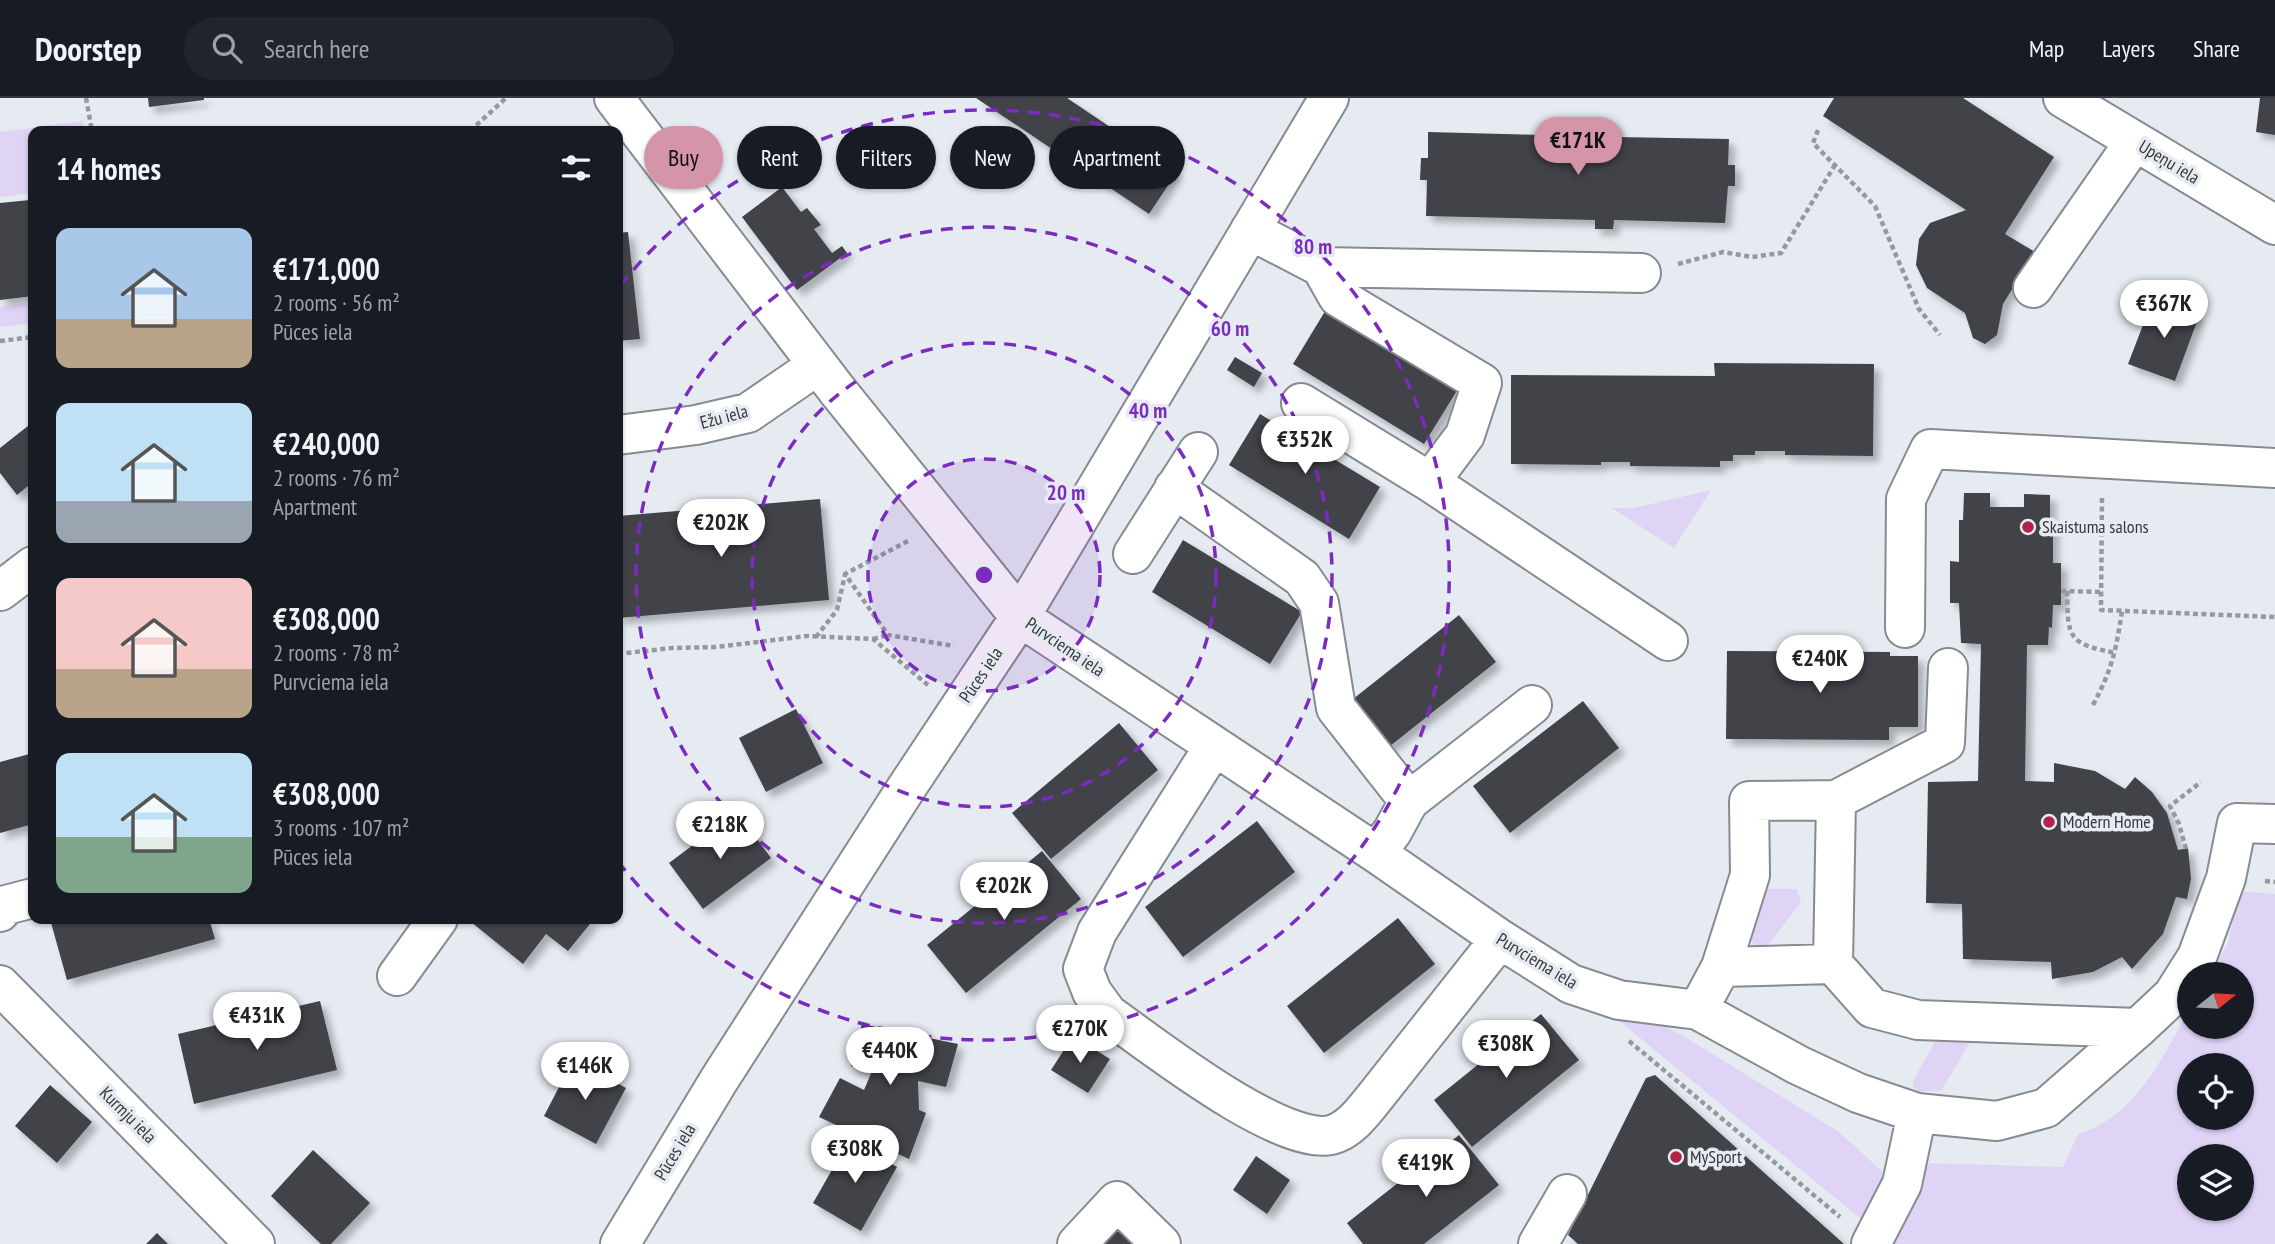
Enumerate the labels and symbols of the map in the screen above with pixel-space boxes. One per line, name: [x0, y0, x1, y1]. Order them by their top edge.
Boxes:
pin: €171K: [1529, 118, 1627, 177]
street label: Upeņu iela: [2135, 134, 2204, 189]
text: 80 m: [1294, 233, 1332, 260]
pin: €367K: [2115, 280, 2213, 340]
text: 60 m: [1211, 315, 1249, 342]
text: 40 m: [1129, 397, 1167, 424]
street label: Ežu iela: [697, 399, 750, 434]
pin: €352K: [1256, 416, 1354, 476]
text: 20 m: [1047, 479, 1085, 506]
pin: €202K: [672, 500, 770, 559]
place label: Skaistuma salons: [2042, 515, 2149, 538]
marker: Skaistuma salons: [2020, 519, 2036, 535]
centre of rings: [972, 563, 996, 587]
street label: Purvciema iela: [1021, 612, 1109, 681]
pin: €240K: [1771, 636, 1869, 695]
street label: Pūces iela: [954, 643, 1007, 707]
pin: €218K: [671, 802, 769, 861]
place label: Modern Home: [2063, 810, 2151, 833]
marker: Modern Home: [2041, 814, 2057, 830]
pin: €202K: [955, 862, 1053, 922]
street label: Purvciema iela: [1493, 927, 1582, 994]
north arrow: [2177, 962, 2254, 1040]
pin: €431K: [208, 992, 306, 1052]
pin: €270K: [1031, 1006, 1129, 1065]
pin: €308K: [1457, 1020, 1555, 1080]
pin: €440K: [841, 1028, 939, 1087]
pin: €146K: [536, 1042, 634, 1102]
street label: Kurmju iela: [95, 1081, 162, 1148]
street label: Pūces iela: [649, 1119, 700, 1184]
pin: €308K: [806, 1126, 904, 1185]
pin: €419K: [1377, 1140, 1475, 1199]
place label: MySport: [1690, 1145, 1742, 1168]
marker: MySport: [1668, 1149, 1684, 1165]

